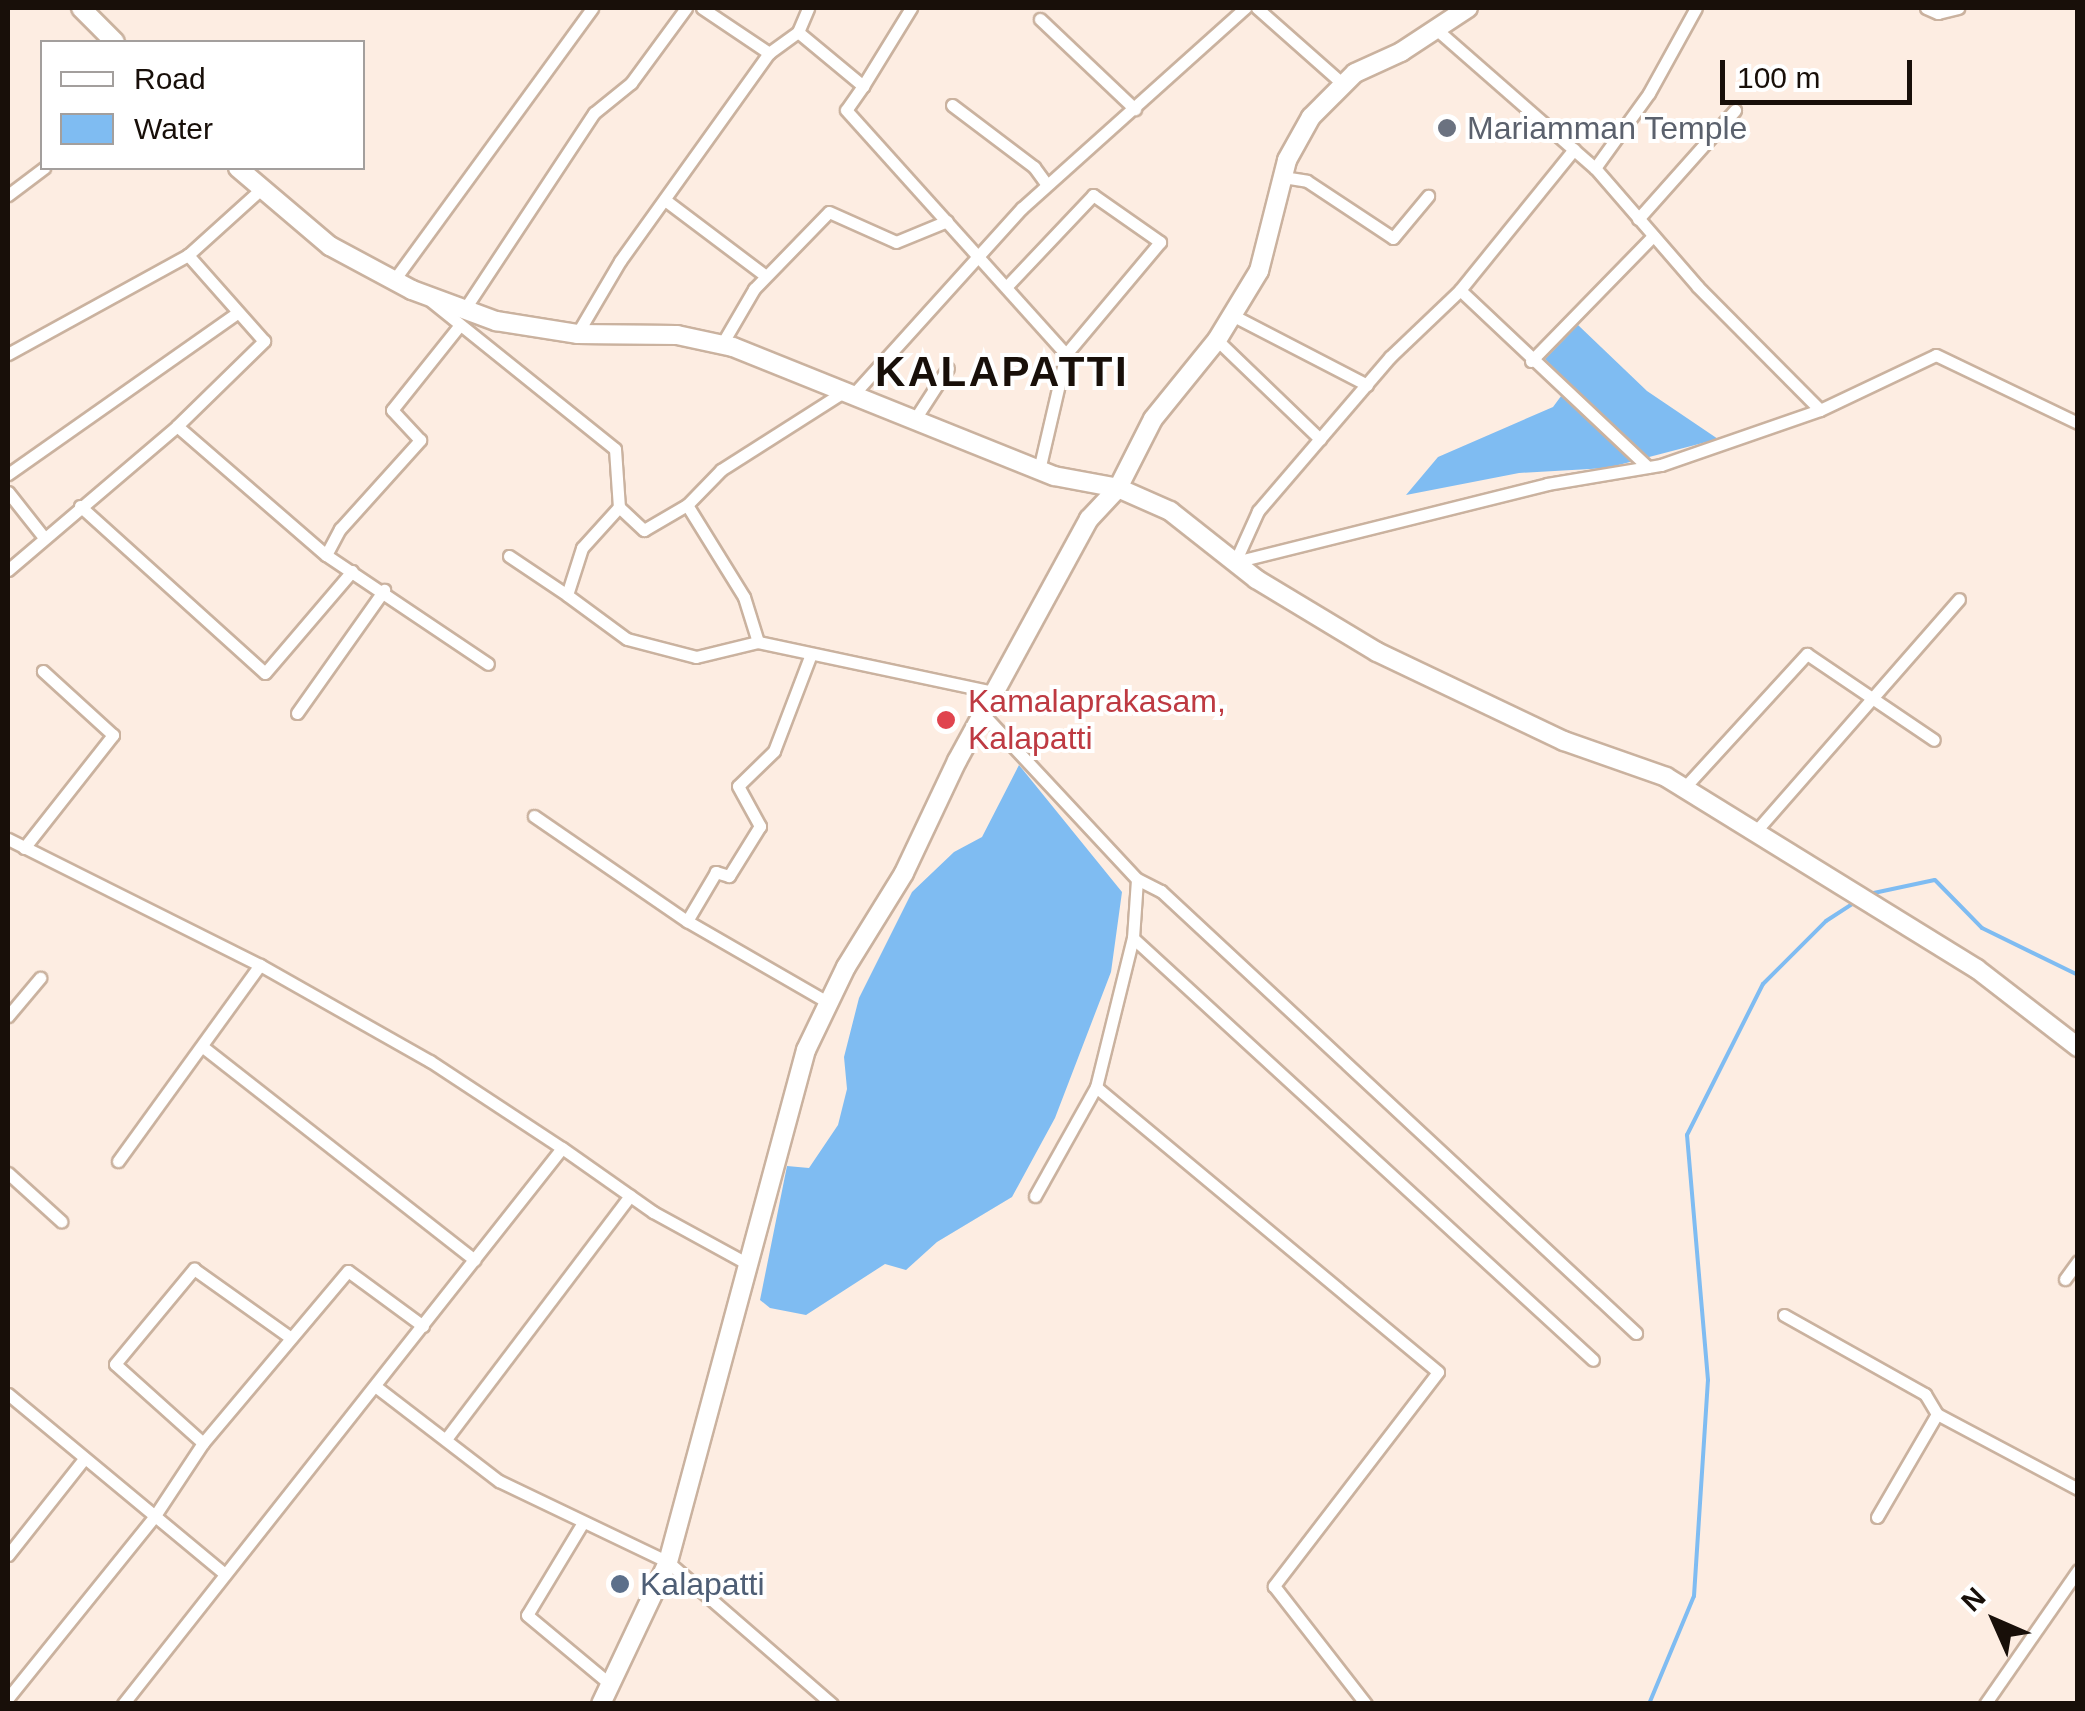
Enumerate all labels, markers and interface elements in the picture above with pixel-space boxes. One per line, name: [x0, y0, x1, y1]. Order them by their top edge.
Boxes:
legend: [40, 40, 365, 170]
scale bar: [1725, 40, 1918, 102]
text: 100 m: [1737, 61, 1820, 94]
text: Road: [134, 62, 206, 95]
place label: Mariamman Temple: [1467, 109, 1748, 147]
text: Water: [134, 112, 213, 145]
marker: Mariamman Temple: [1436, 117, 1458, 139]
district label: KALAPATTI: [875, 347, 1129, 397]
place label: Kamalaprakasam, Kalapatti: [968, 683, 1226, 758]
marker: Kamalaprakasam, Kalapatti: [933, 707, 959, 733]
place label: Kalapatti: [640, 1565, 765, 1603]
north arrow: [1945, 1571, 2045, 1671]
marker: Kalapatti: [609, 1573, 631, 1595]
text: N: [1955, 1581, 1992, 1618]

